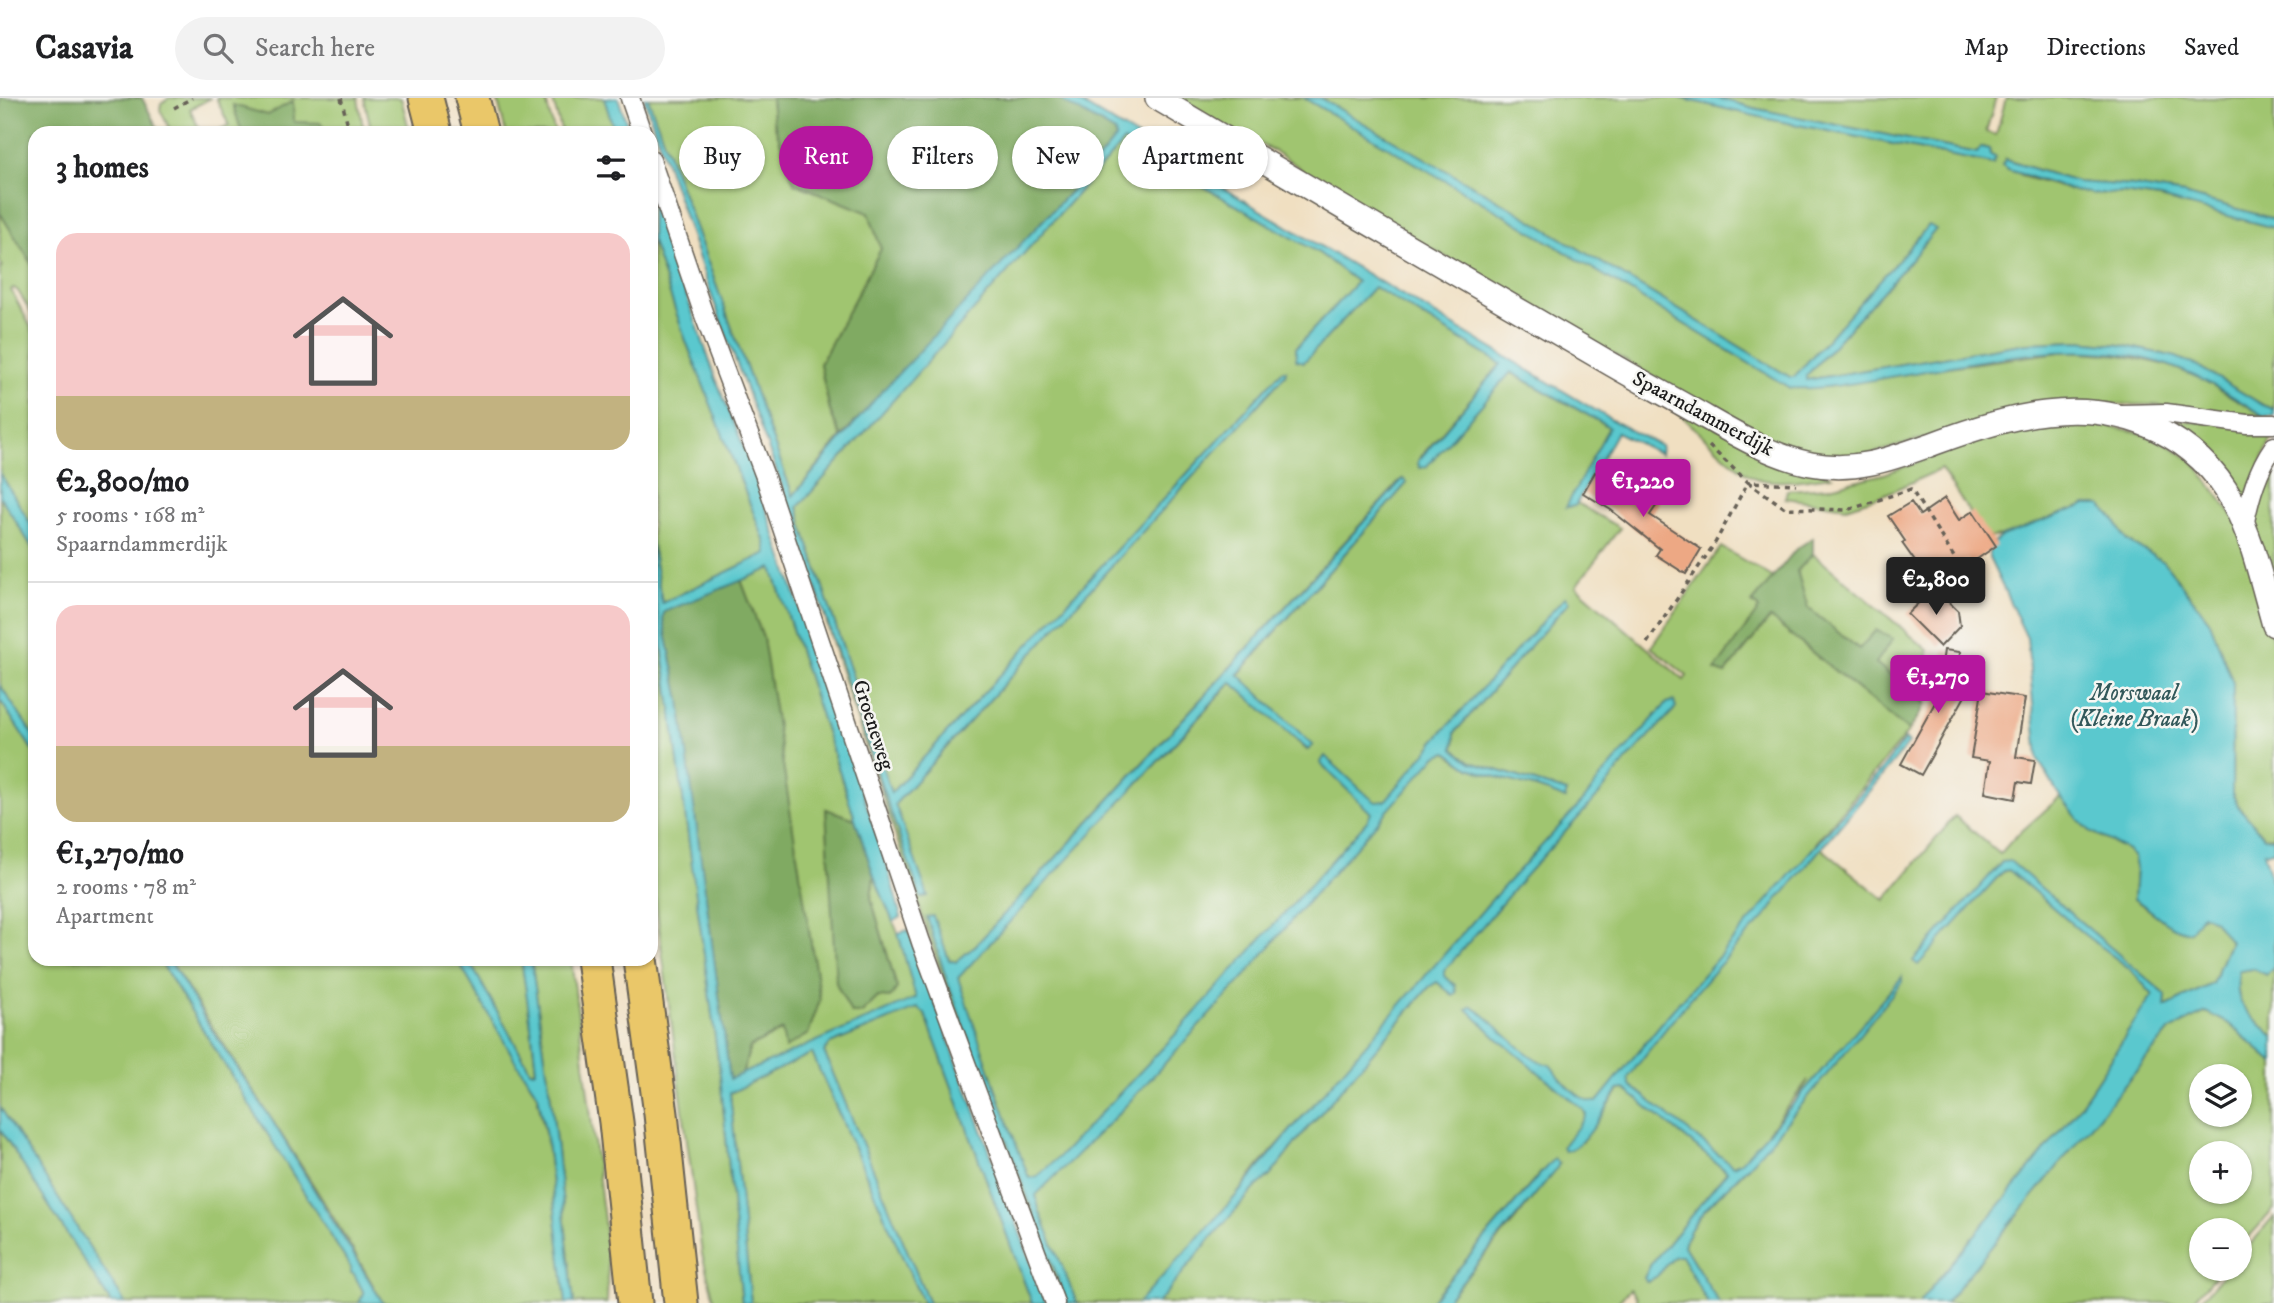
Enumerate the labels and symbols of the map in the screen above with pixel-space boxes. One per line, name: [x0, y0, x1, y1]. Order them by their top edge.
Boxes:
street label: Spaarndammerdijk: [1628, 366, 1779, 463]
pin: €1,220: [1586, 460, 1700, 519]
pin: €2,800: [1879, 558, 1993, 617]
pin: €1,270: [1881, 656, 1995, 715]
street label: Groeneweg: [846, 677, 900, 774]
water label: Morswaal (Kleine Braak): [2070, 679, 2199, 734]

